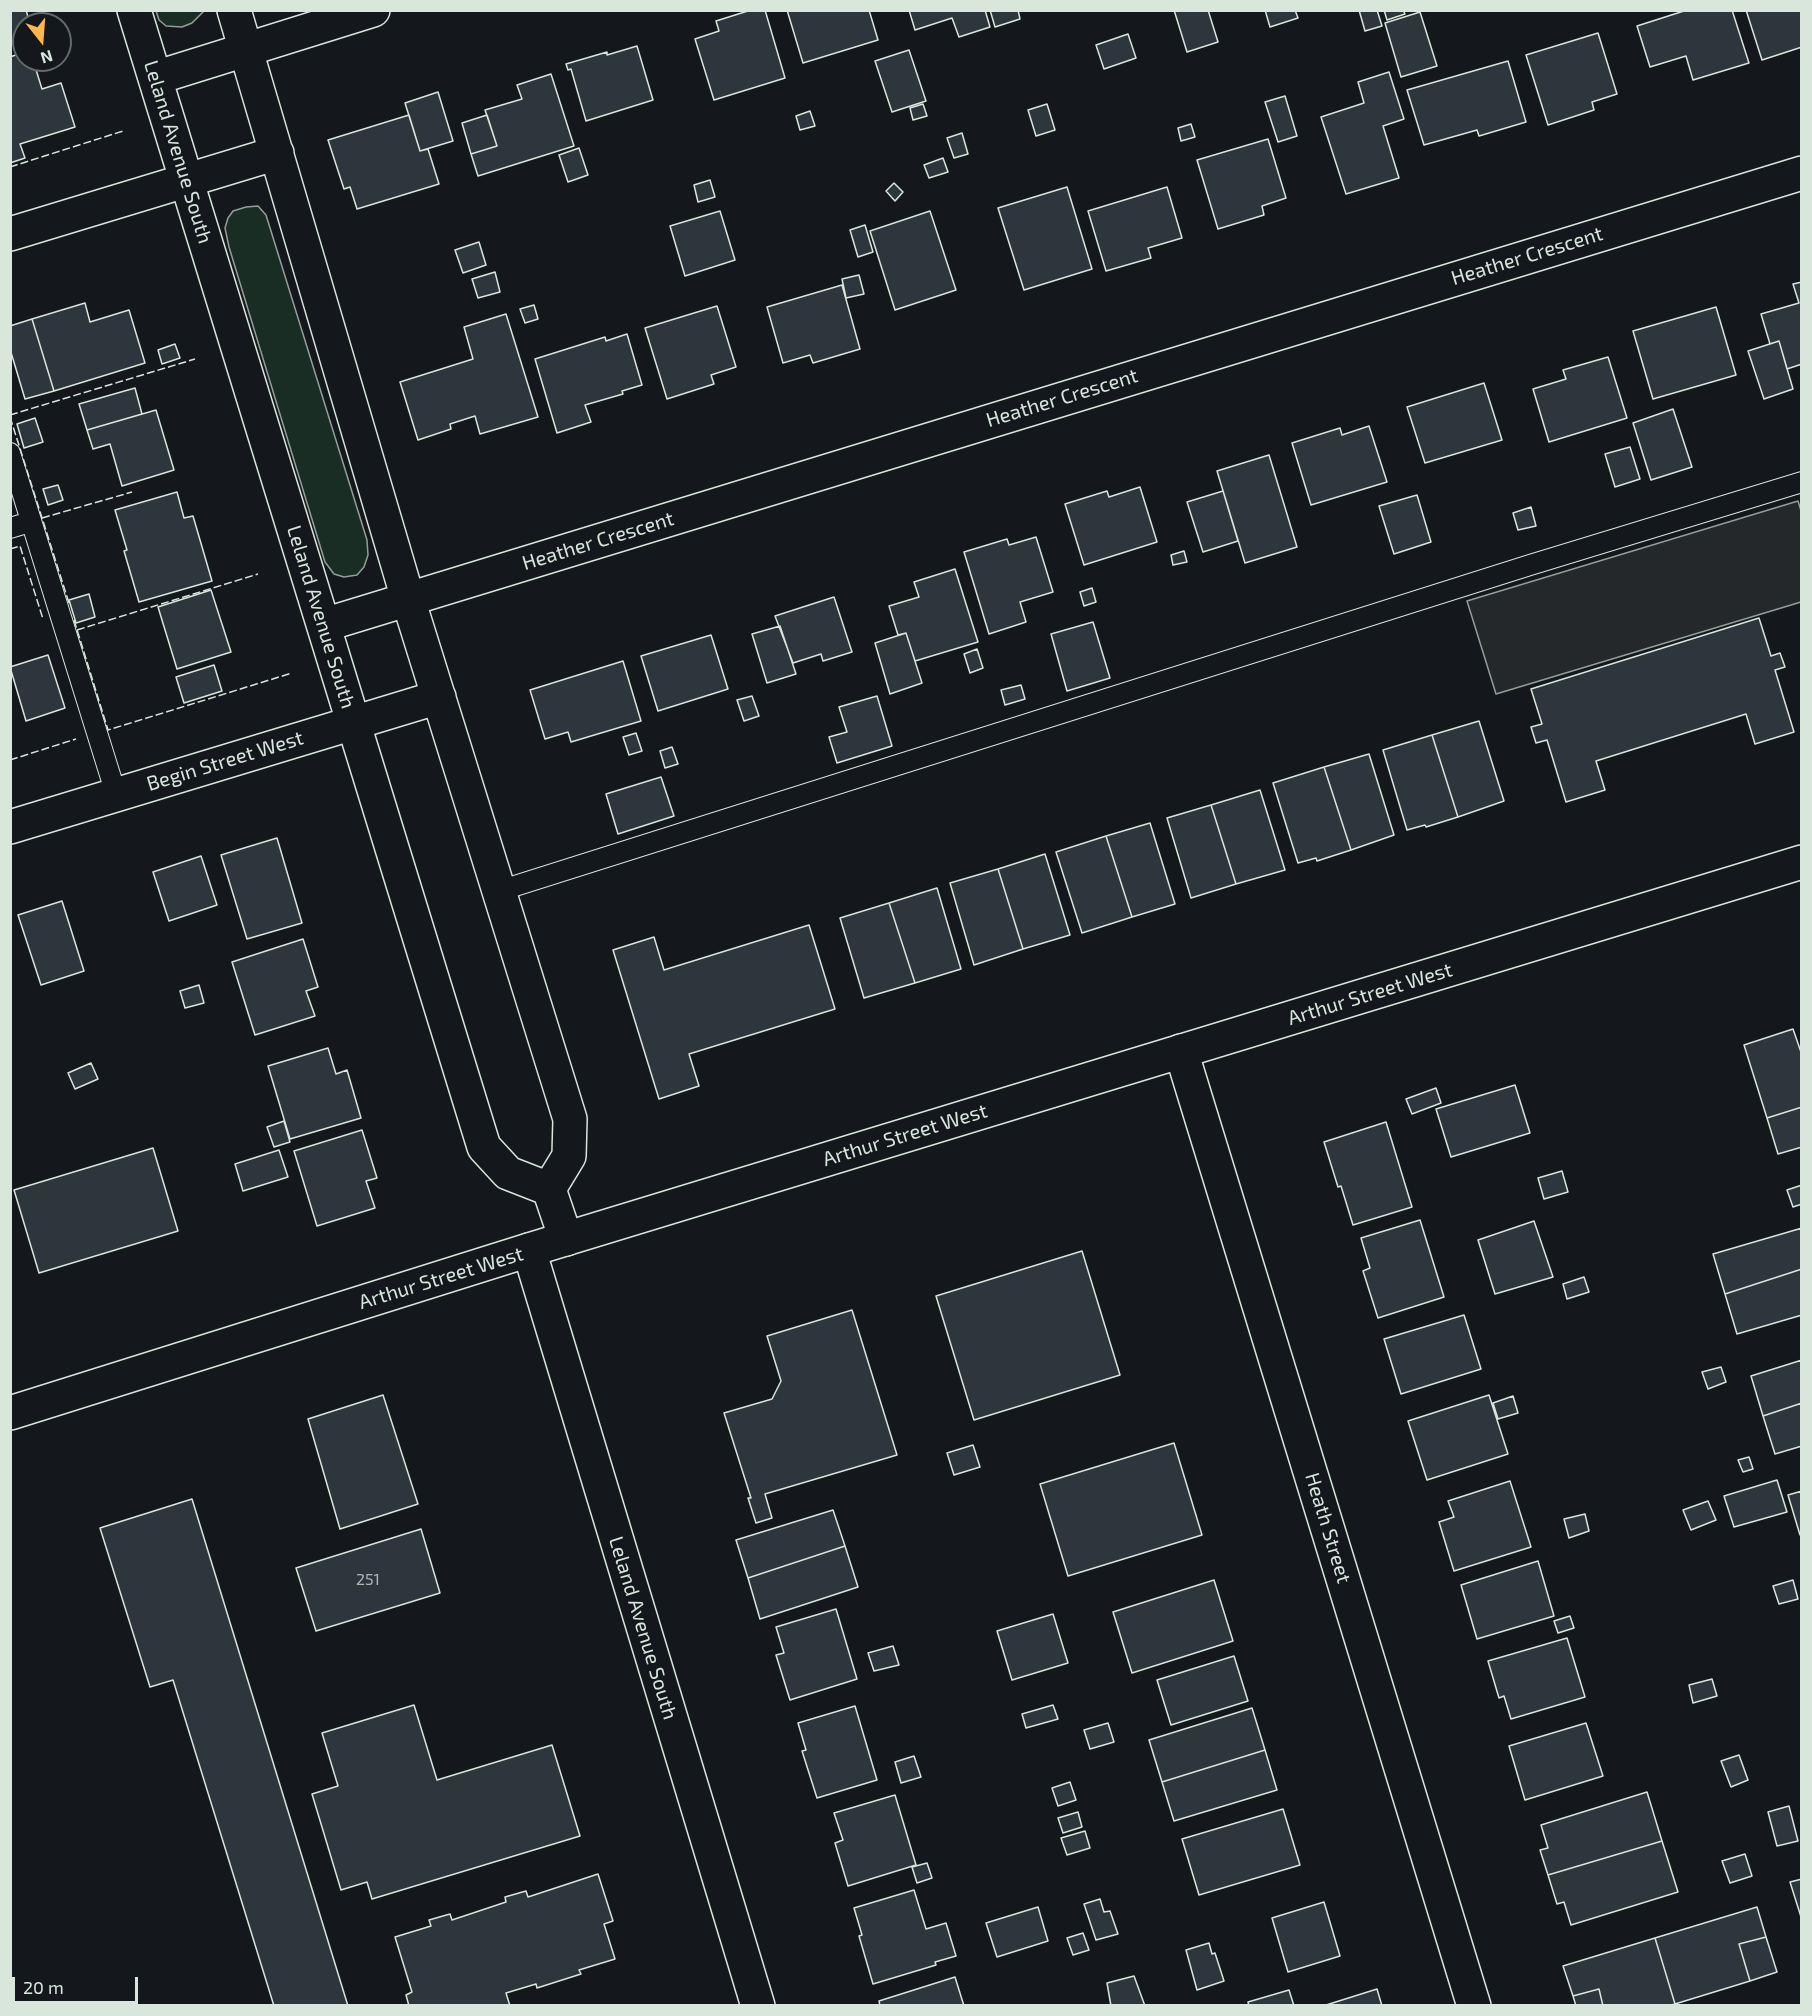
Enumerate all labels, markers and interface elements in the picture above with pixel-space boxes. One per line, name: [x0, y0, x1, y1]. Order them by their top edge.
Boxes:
north arrow: [12, 12, 72, 72]
text: N: [39, 47, 55, 69]
street label: Leland Avenue South: [139, 58, 217, 246]
street label: Heather Crescent: [1448, 222, 1606, 290]
street label: Heather Crescent: [983, 364, 1141, 432]
street label: Heather Crescent: [519, 507, 677, 575]
street label: Leland Avenue South: [282, 523, 360, 711]
street label: Begin Street West: [144, 726, 306, 796]
street label: Arthur Street West: [1285, 958, 1455, 1030]
street label: Arthur Street West: [820, 1099, 990, 1171]
street label: Arthur Street West: [356, 1242, 526, 1314]
street label: Heath Street: [1300, 1470, 1356, 1586]
street label: Leland Avenue South: [604, 1534, 682, 1722]
house number: 251: [356, 1570, 380, 1590]
scale bar: [15, 1965, 141, 2003]
text: 20 m: [23, 1976, 64, 1998]

